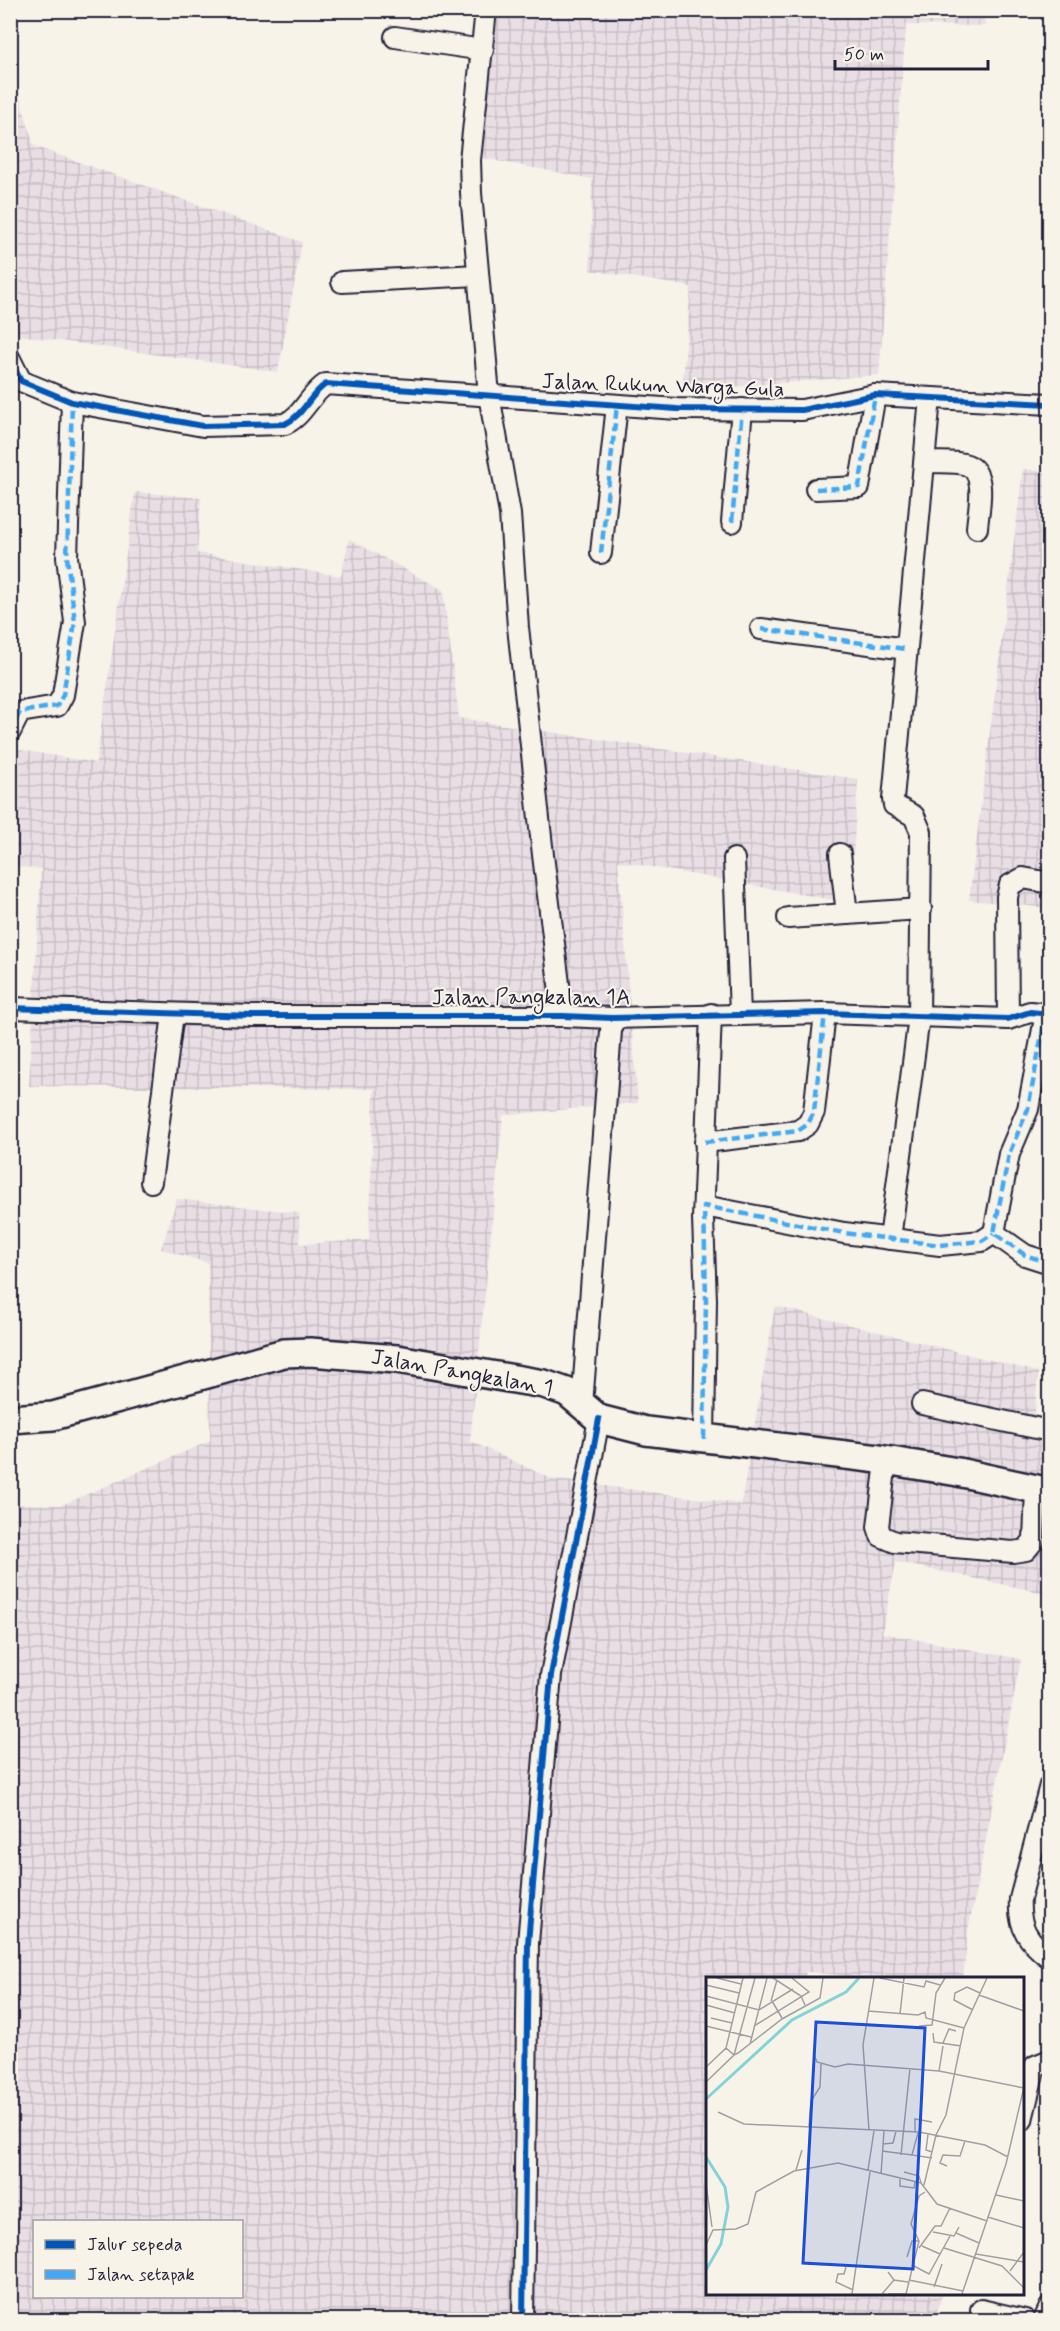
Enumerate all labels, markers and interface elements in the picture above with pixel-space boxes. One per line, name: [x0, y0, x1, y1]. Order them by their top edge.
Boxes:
scale bar: [835, 33, 988, 71]
text: 50 m: [844, 43, 884, 67]
street label: Jalan Rukun Warga Gula: [541, 368, 785, 407]
street label: Jalan Pangkalan 1A: [432, 984, 630, 1015]
street label: Jalan Pangkalan 1: [368, 1343, 555, 1406]
inset map: [706, 1977, 1024, 2295]
legend: [33, 2220, 243, 2298]
text: Jalur sepeda: [87, 2233, 183, 2257]
text: Jalan setapak: [87, 2263, 195, 2287]

